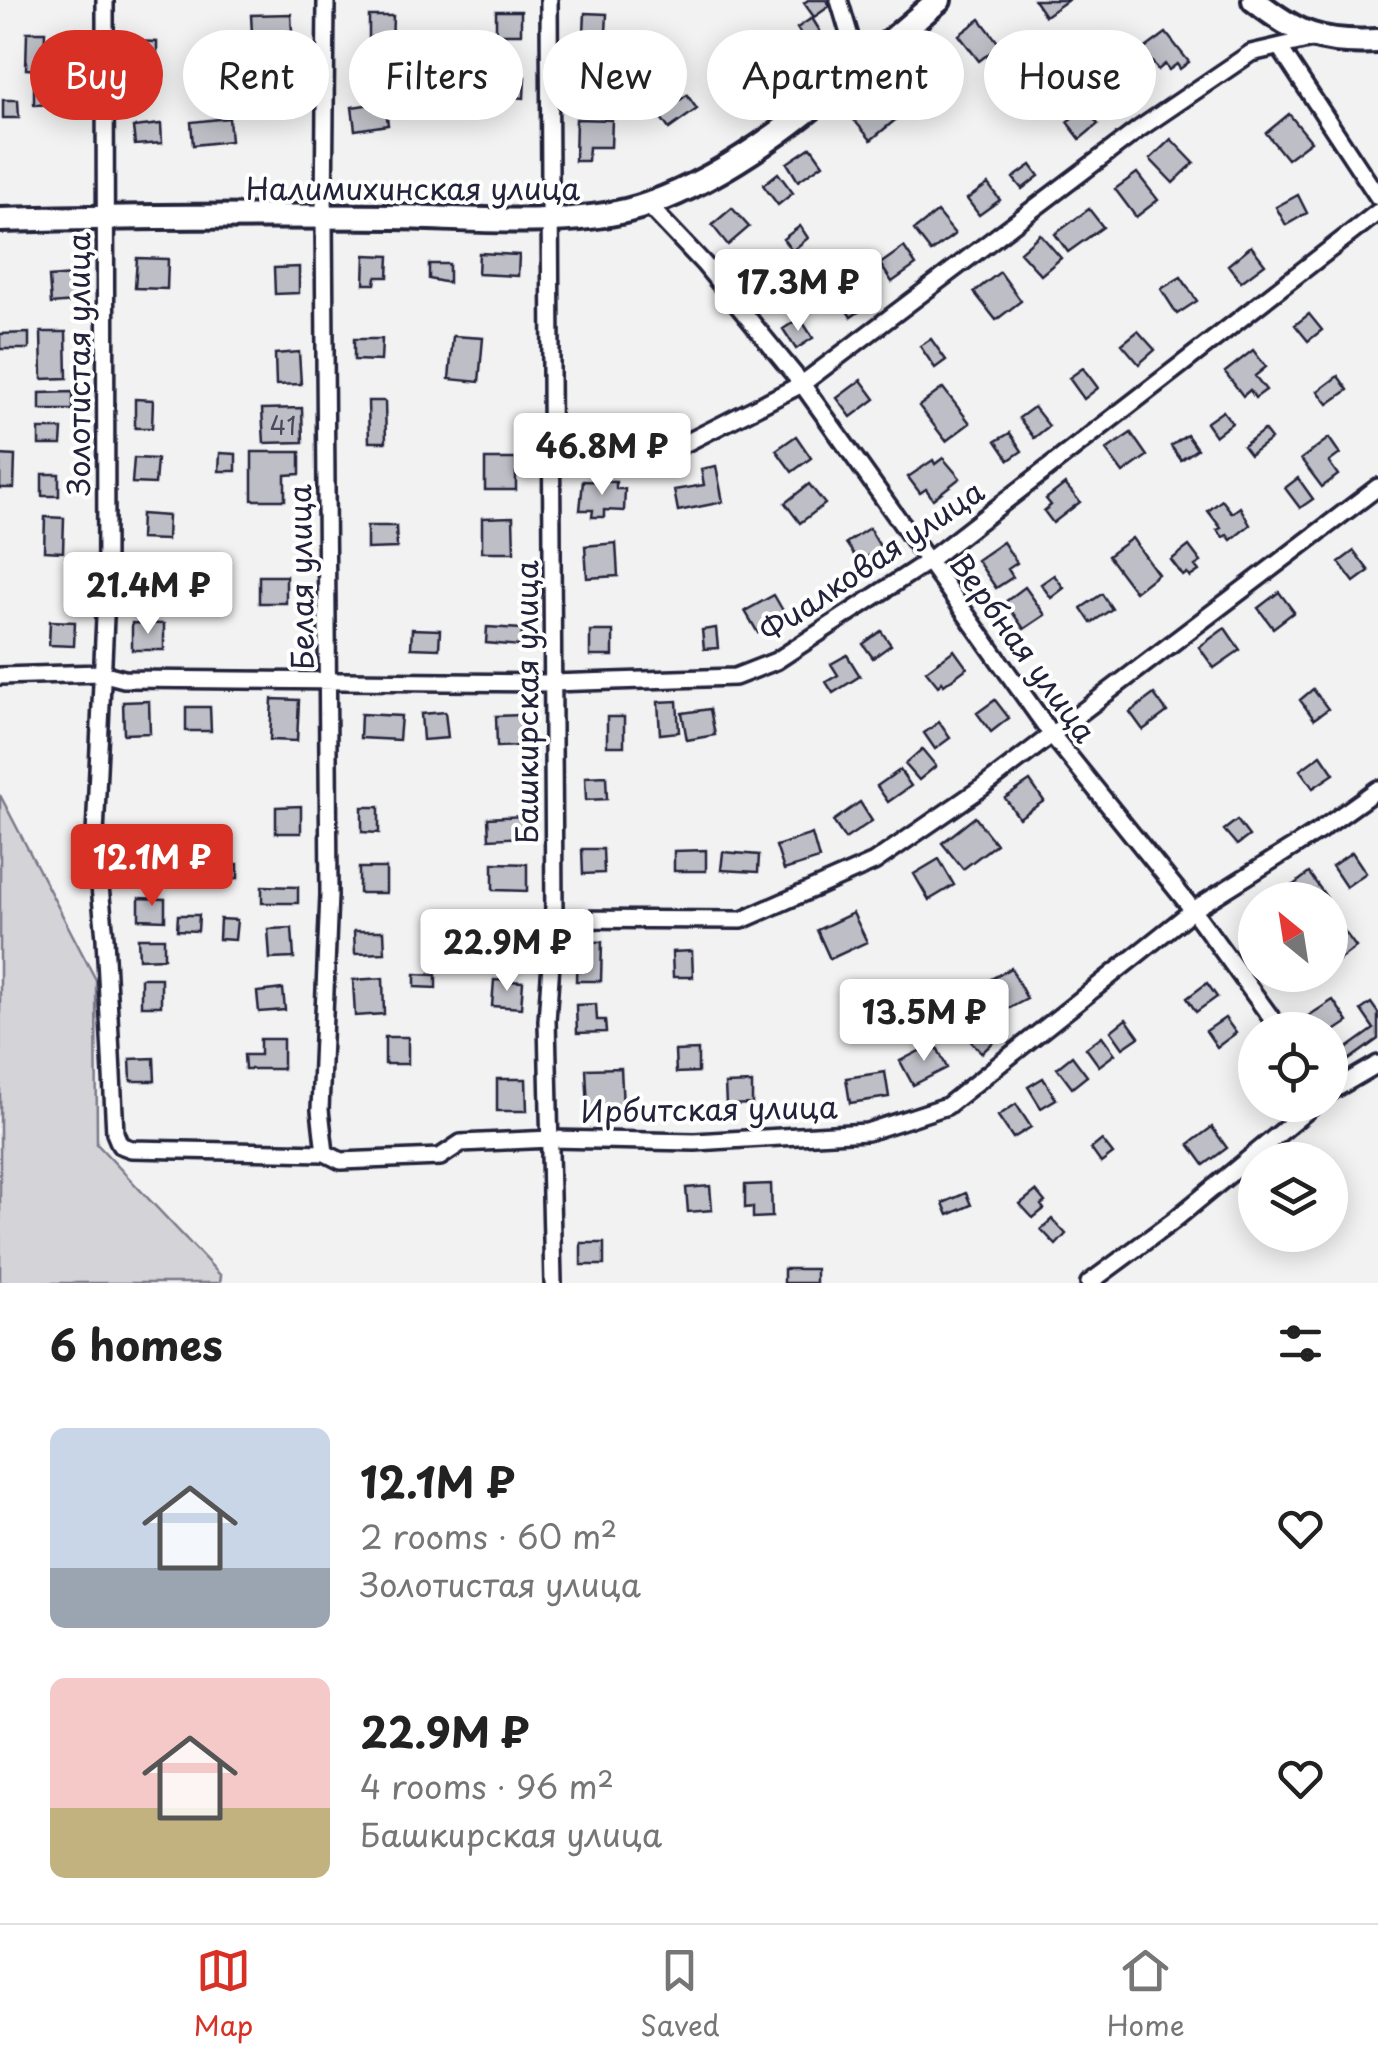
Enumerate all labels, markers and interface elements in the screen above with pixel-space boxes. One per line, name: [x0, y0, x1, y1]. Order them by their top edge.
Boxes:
chip: Buy: [30, 30, 163, 120]
chip: Rent: [183, 30, 329, 120]
chip: Filters: [349, 30, 523, 120]
chip: New: [543, 30, 687, 120]
chip: Apartment: [707, 30, 964, 120]
chip: House: [984, 30, 1156, 120]
street label: Налимихинская улица: [246, 165, 580, 210]
street label: Золотистая улица: [55, 232, 100, 496]
pin: 17.3M ₽: [706, 249, 890, 334]
text: 17.3M ₽: [737, 257, 859, 305]
house number: 41: [270, 406, 296, 444]
pin: 46.8M ₽: [510, 413, 694, 498]
text: 46.8M ₽: [536, 421, 668, 469]
street label: Фиалковая улица: [750, 468, 992, 652]
street label: Белая улица: [276, 484, 324, 670]
street label: Вербная улица: [940, 543, 1108, 751]
pin: 21.4M ₽: [56, 552, 240, 637]
text: 21.4M ₽: [85, 560, 211, 608]
street label: Башкирская улица: [503, 560, 548, 844]
pin: 12.1M ₽: [60, 824, 244, 909]
text: 12.1M ₽: [93, 832, 211, 880]
north arrow: [1238, 882, 1348, 992]
map controls: [1238, 882, 1348, 1252]
pin: 22.9M ₽: [415, 909, 599, 994]
text: 22.9M ₽: [442, 917, 572, 965]
pin: 13.5M ₽: [832, 979, 1016, 1064]
text: 13.5M ₽: [862, 987, 986, 1035]
button: locate: [1238, 1012, 1348, 1122]
street label: Ирбитская улица: [580, 1083, 838, 1133]
button: layers: [1238, 1142, 1348, 1252]
text: 6 homes: [50, 1312, 223, 1375]
icon: filters: [1273, 1316, 1328, 1371]
text: 12.1M ₽: [360, 1449, 515, 1512]
icon: home: [130, 1468, 250, 1588]
icon: heart: [1273, 1501, 1328, 1556]
text: 2 rooms · 60 m²: [360, 1512, 617, 1560]
text: Золотистая улица: [360, 1560, 641, 1608]
text: 22.9M ₽: [360, 1699, 529, 1762]
icon: home: [130, 1718, 250, 1838]
icon: heart: [1273, 1751, 1328, 1806]
text: 4 rooms · 96 m²: [360, 1762, 614, 1810]
text: Башкирская улица: [360, 1810, 662, 1858]
tab: Map: [193, 1943, 253, 2046]
tab: Saved: [640, 1943, 720, 2046]
tab: Home: [1107, 1943, 1185, 2046]

